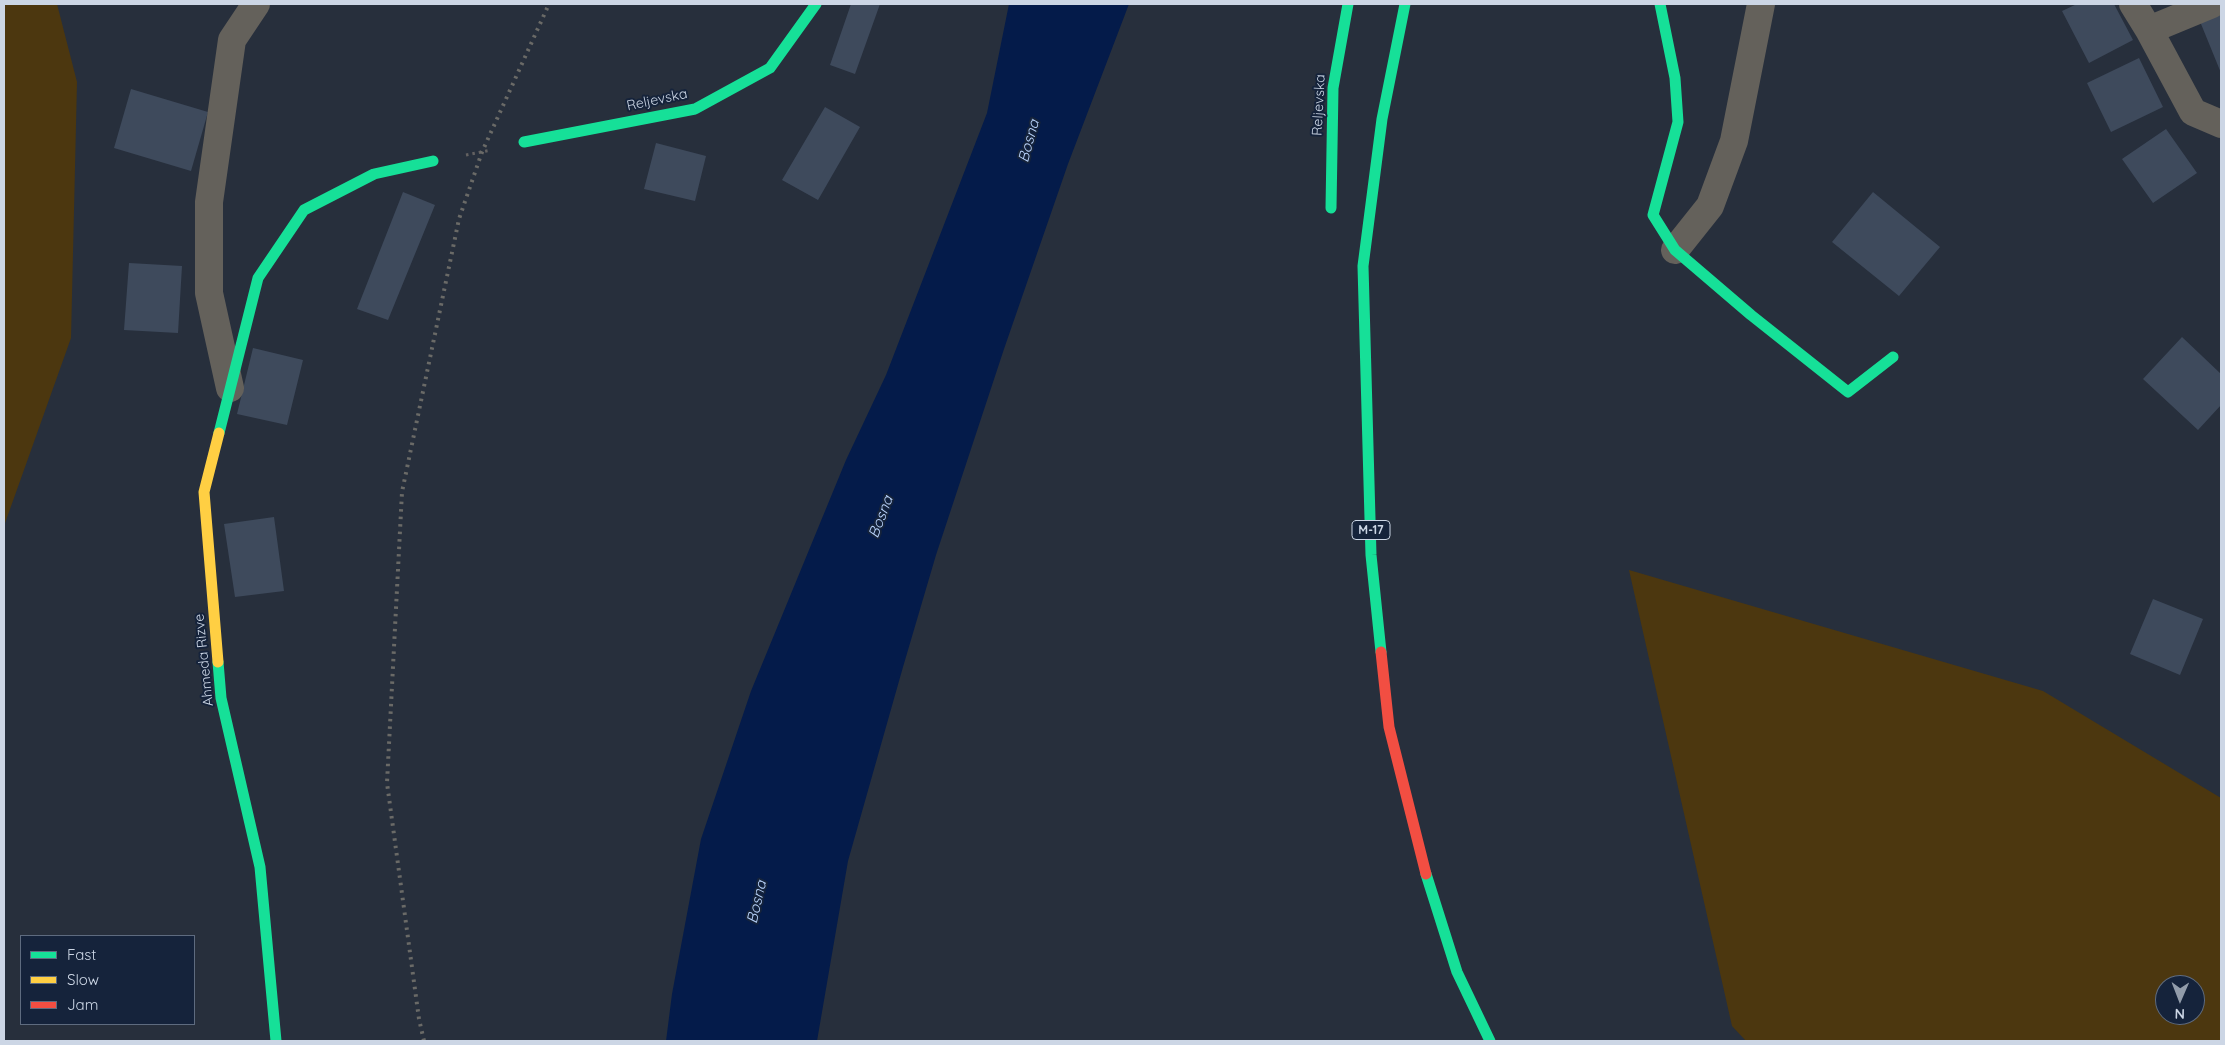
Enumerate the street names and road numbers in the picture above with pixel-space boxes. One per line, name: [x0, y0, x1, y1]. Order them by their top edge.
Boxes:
street label: Reljevska: [1309, 74, 1329, 136]
street label: Reljevska: [625, 85, 689, 115]
road number: M-17: [1352, 520, 1390, 540]
street label: Ahmeda Rizve: [191, 613, 217, 707]

